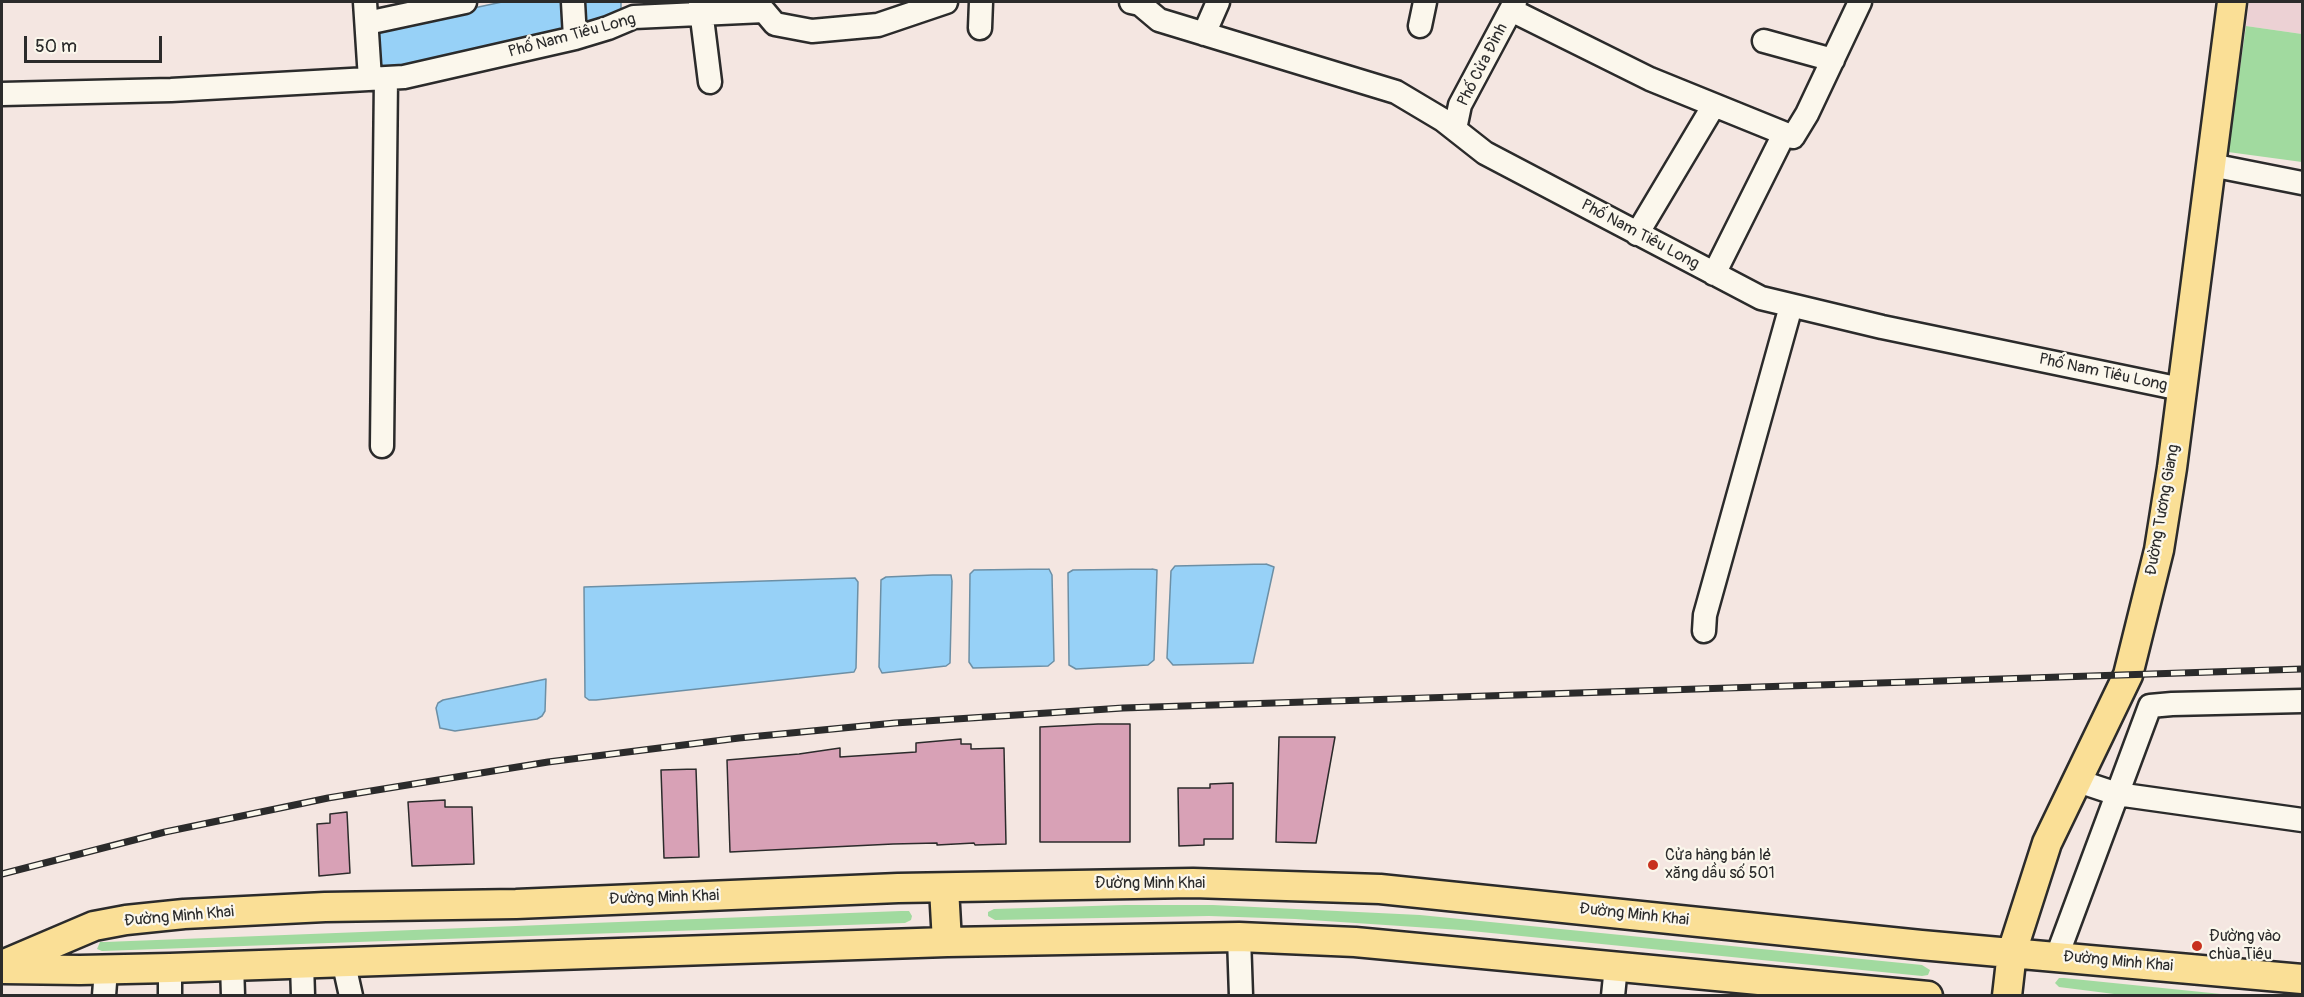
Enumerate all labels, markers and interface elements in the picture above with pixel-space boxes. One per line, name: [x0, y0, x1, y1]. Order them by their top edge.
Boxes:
street label: Phố Nam Tiêu Long: [506, 10, 638, 62]
street label: Phố Cửa Đình: [1454, 20, 1512, 110]
scale bar: [27, 24, 165, 62]
text: 50 m: [35, 35, 77, 58]
street label: Phố Nam Tiêu Long: [1578, 196, 1702, 274]
street label: Phố Nam Tiêu Long: [2037, 350, 2169, 396]
street label: Đường Tương Giang: [2142, 443, 2184, 577]
place label: Cửa hàng bán lẻ xăng dầu số 501: [1665, 846, 1775, 884]
marker: Cửa hàng bán lẻ xăng dầu số 501: [1646, 858, 1660, 872]
street label: Đường Minh Khai: [1095, 874, 1205, 894]
street label: Đường Minh Khai: [609, 886, 719, 910]
street label: Đường Minh Khai: [1578, 900, 1690, 930]
street label: Đường Minh Khai: [123, 903, 235, 931]
place label: Đường vào chùa Tiêu: [2209, 927, 2281, 965]
marker: Đường vào chùa Tiêu: [2190, 939, 2204, 953]
street label: Đường Minh Khai: [2062, 948, 2174, 976]

